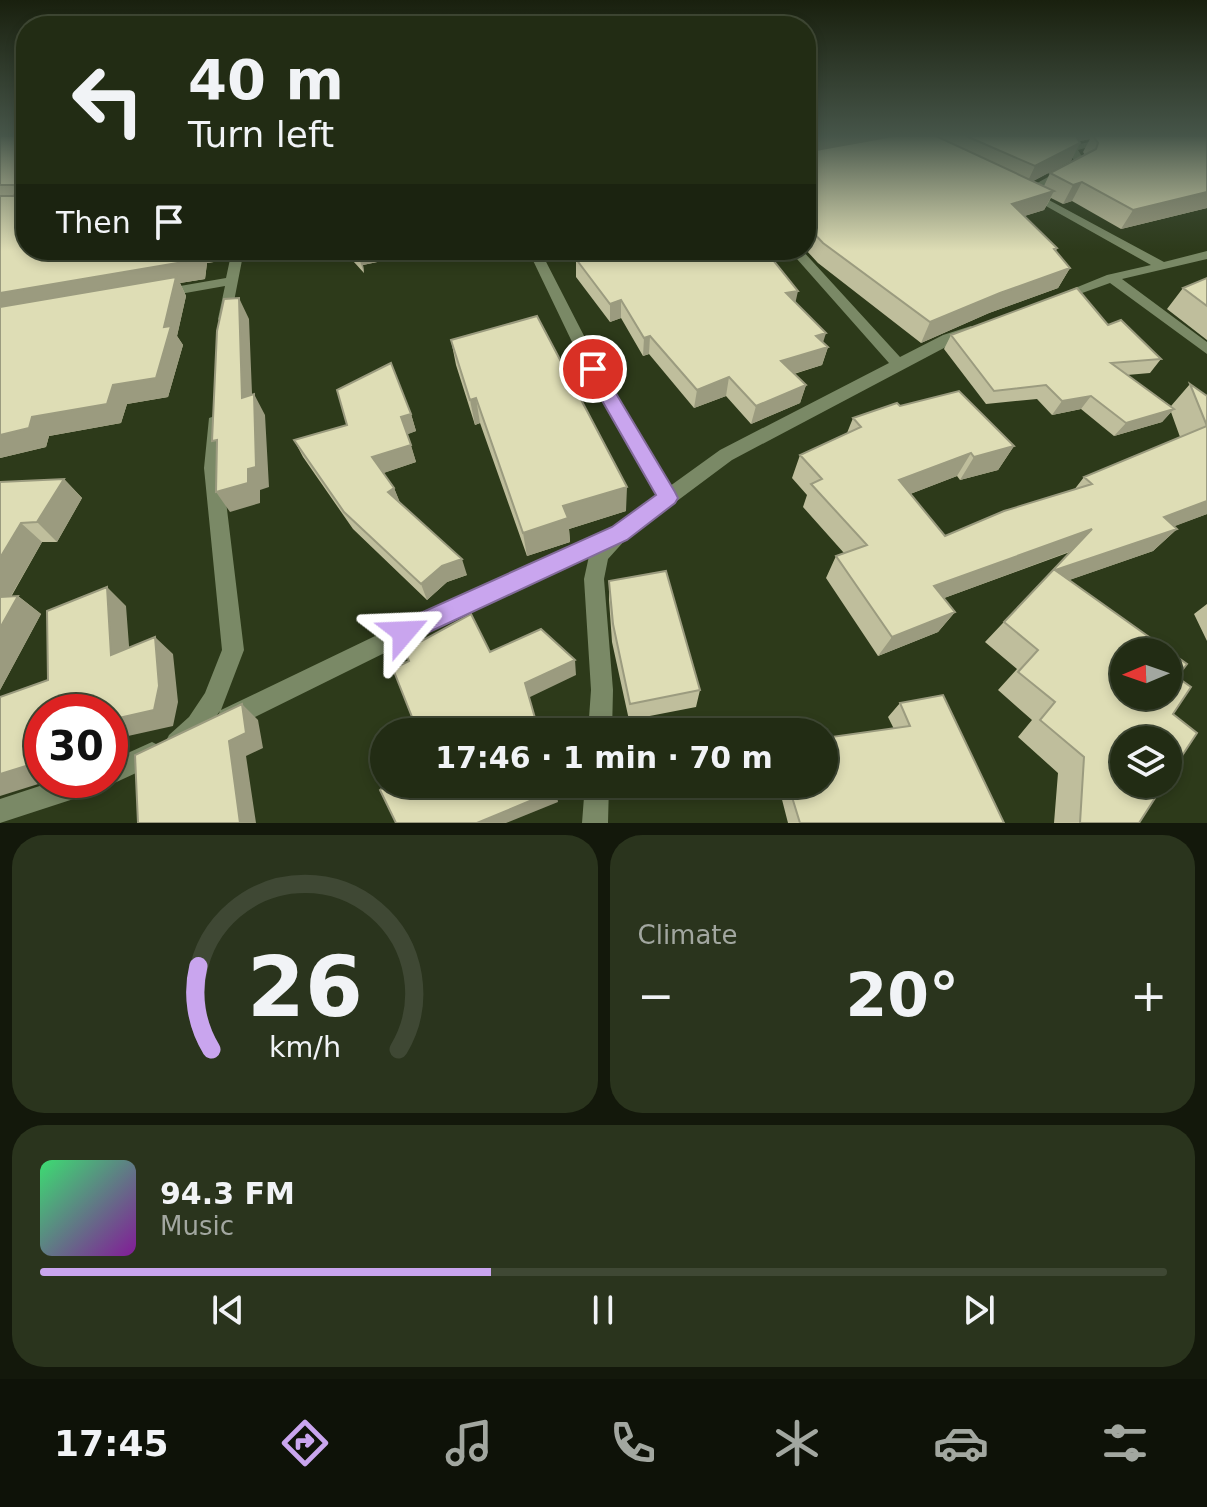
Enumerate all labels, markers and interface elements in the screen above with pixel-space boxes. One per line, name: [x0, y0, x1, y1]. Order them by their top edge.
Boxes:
text: 40 m: [188, 47, 344, 112]
icon: left: [56, 48, 160, 152]
text: Turn left: [188, 114, 334, 155]
icon: arrive: [147, 200, 191, 244]
text: Then: [56, 205, 131, 240]
pin: [559, 335, 627, 403]
icon: arrive: [571, 347, 615, 391]
position arrow: [362, 590, 446, 674]
north arrow: [1110, 638, 1182, 710]
map controls: [1110, 638, 1182, 798]
speed limit sign: 30: [24, 694, 128, 798]
button: layers: [1110, 726, 1182, 798]
text: 17:46 · 1 min · 70 m: [435, 740, 773, 775]
text: Climate: [638, 920, 738, 950]
text: 26: [247, 939, 363, 1036]
text: 20°: [846, 960, 959, 1030]
text: −: [638, 970, 674, 1021]
text: +: [1130, 970, 1167, 1021]
text: km/h: [269, 1030, 341, 1064]
text: 94.3 FM: [160, 1176, 295, 1211]
text: Music: [160, 1211, 234, 1241]
icon: previous: [206, 1288, 250, 1332]
icon: pause: [581, 1288, 625, 1332]
icon: next: [957, 1288, 1001, 1332]
icon: directions: [277, 1415, 333, 1471]
icon: music: [441, 1415, 497, 1471]
icon: phone: [605, 1415, 661, 1471]
icon: climate: [769, 1415, 825, 1471]
icon: car: [933, 1415, 989, 1471]
icon: filters: [1097, 1415, 1153, 1471]
text: 17:45: [54, 1423, 169, 1464]

